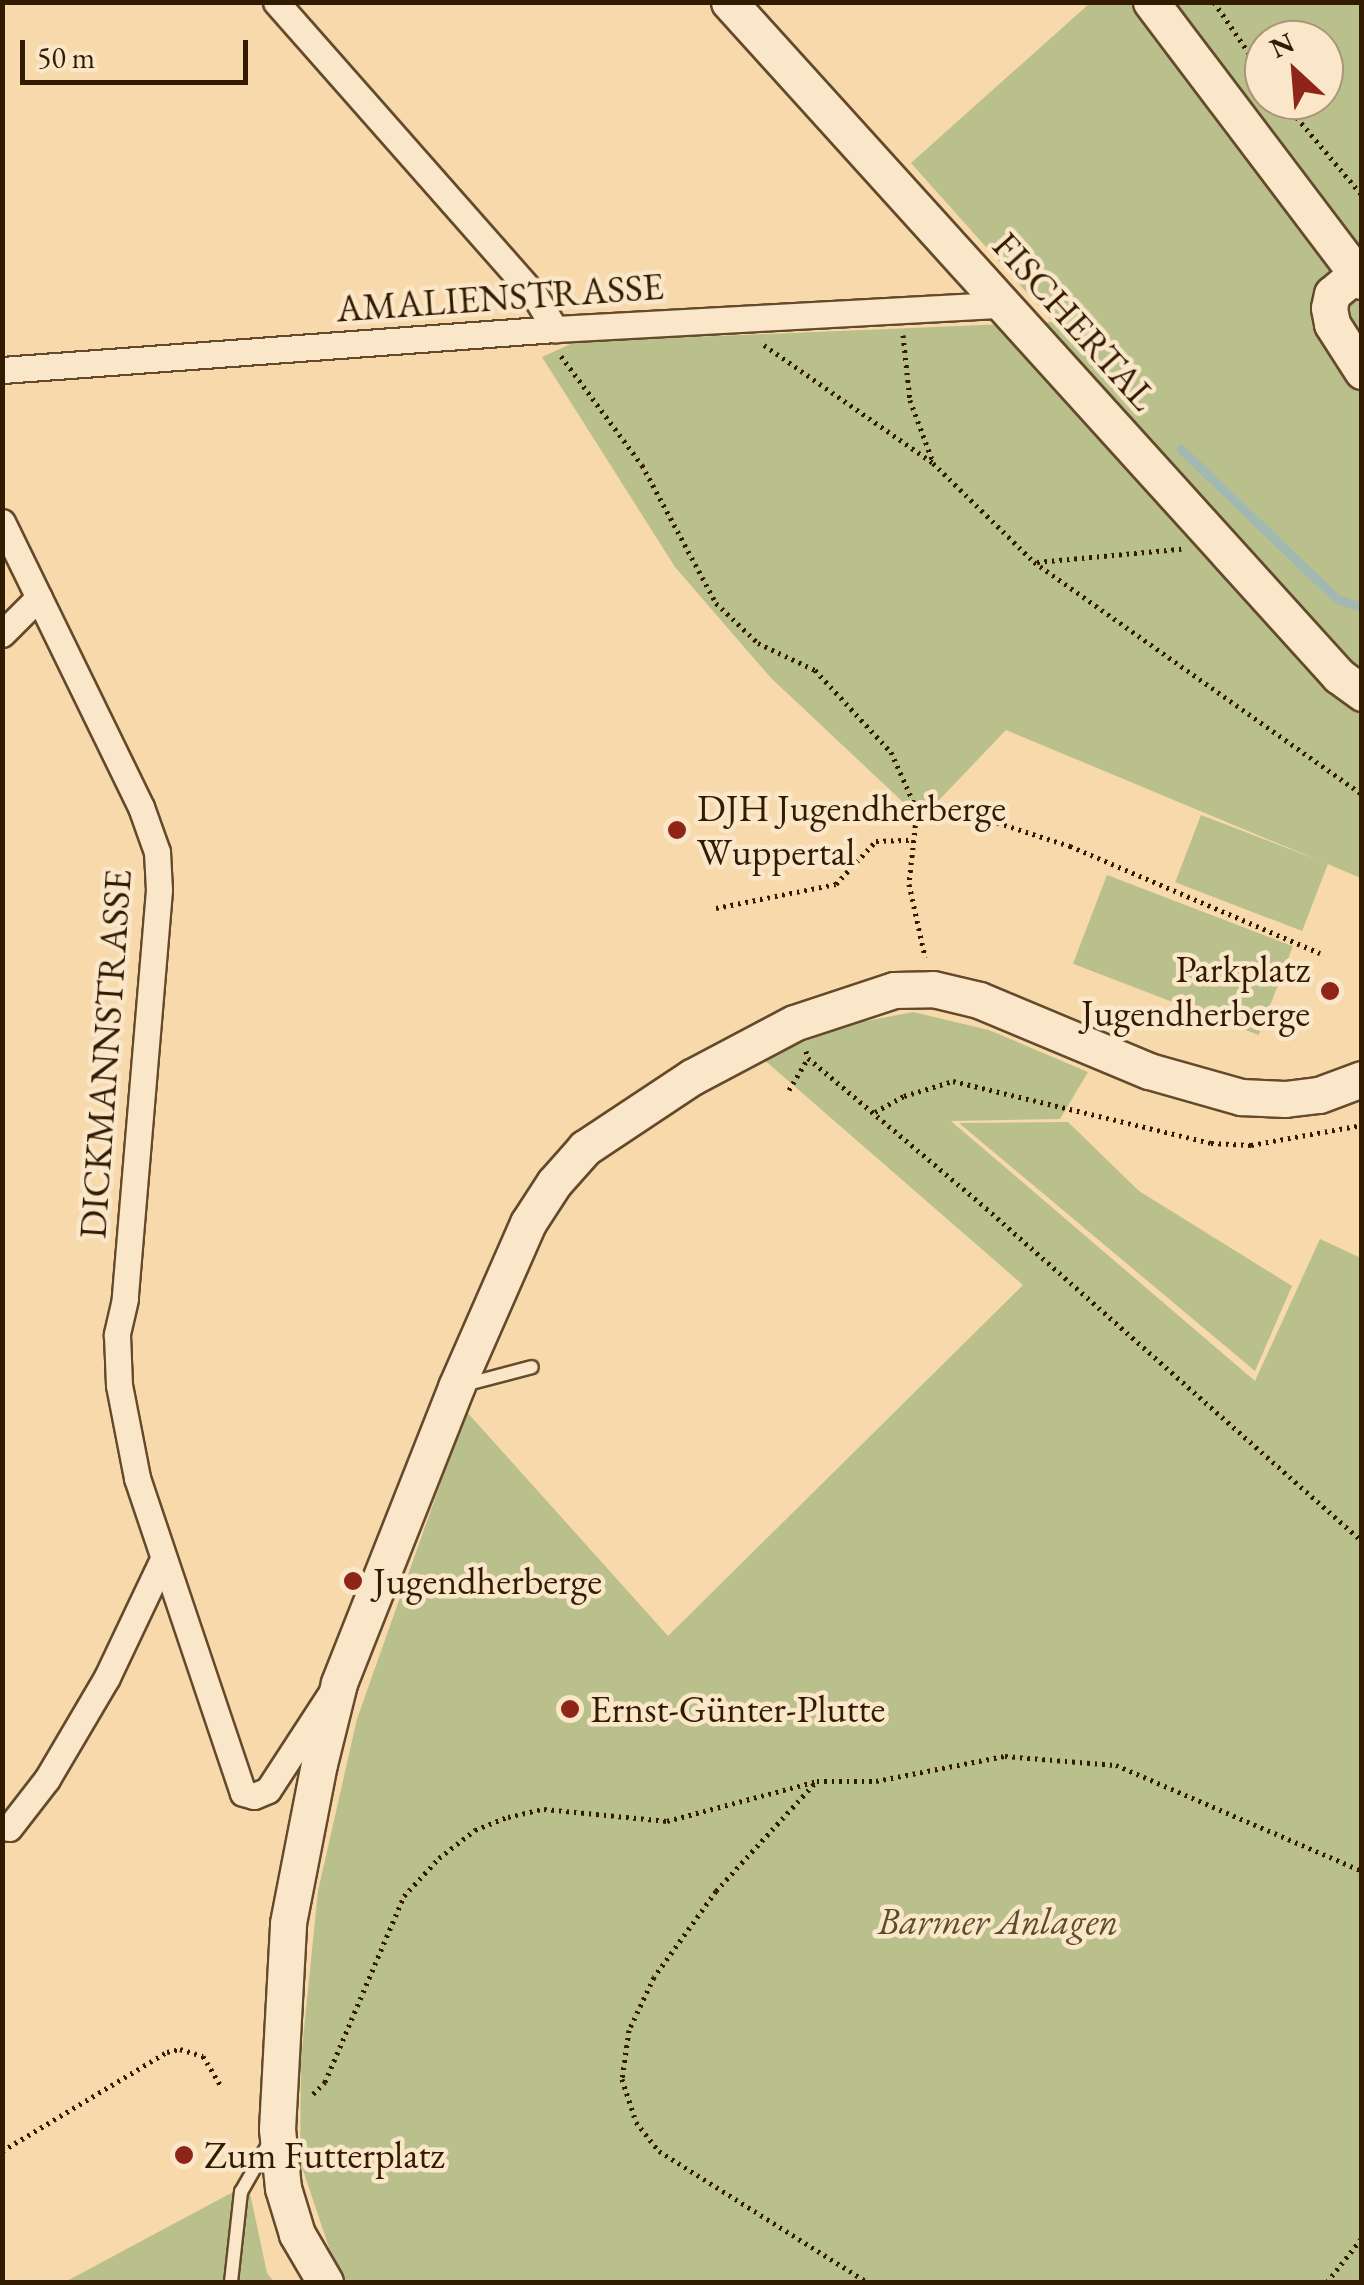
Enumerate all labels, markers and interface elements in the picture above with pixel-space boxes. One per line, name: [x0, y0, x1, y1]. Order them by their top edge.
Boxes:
scale bar: [25, 20, 252, 82]
north arrow: [1244, 20, 1344, 120]
text: N: [1264, 24, 1300, 66]
text: 50 m: [37, 38, 95, 77]
street label: FISCHERTAL: [983, 223, 1167, 419]
street label: AMALIENSTRASSE: [335, 263, 665, 331]
place label: DJH Jugendherberge Wuppertal: [697, 785, 1006, 874]
marker: DJH Jugendherberge Wuppertal: [666, 819, 688, 841]
street label: DICKMANNSTRASSE: [69, 868, 141, 1240]
place label: Parkplatz Jugendherberge: [1081, 946, 1310, 1036]
marker: Parkplatz Jugendherberge: [1319, 980, 1341, 1002]
place label: Jugendherberge: [373, 1558, 602, 1604]
marker: Jugendherberge: [342, 1570, 364, 1592]
place label: Ernst-Günter-Plutte: [590, 1686, 885, 1732]
marker: Ernst-Günter-Plutte: [559, 1698, 581, 1720]
park label: Barmer Anlagen: [878, 1898, 1118, 1944]
place label: Zum Futterplatz: [204, 2132, 445, 2178]
marker: Zum Futterplatz: [173, 2144, 195, 2166]

